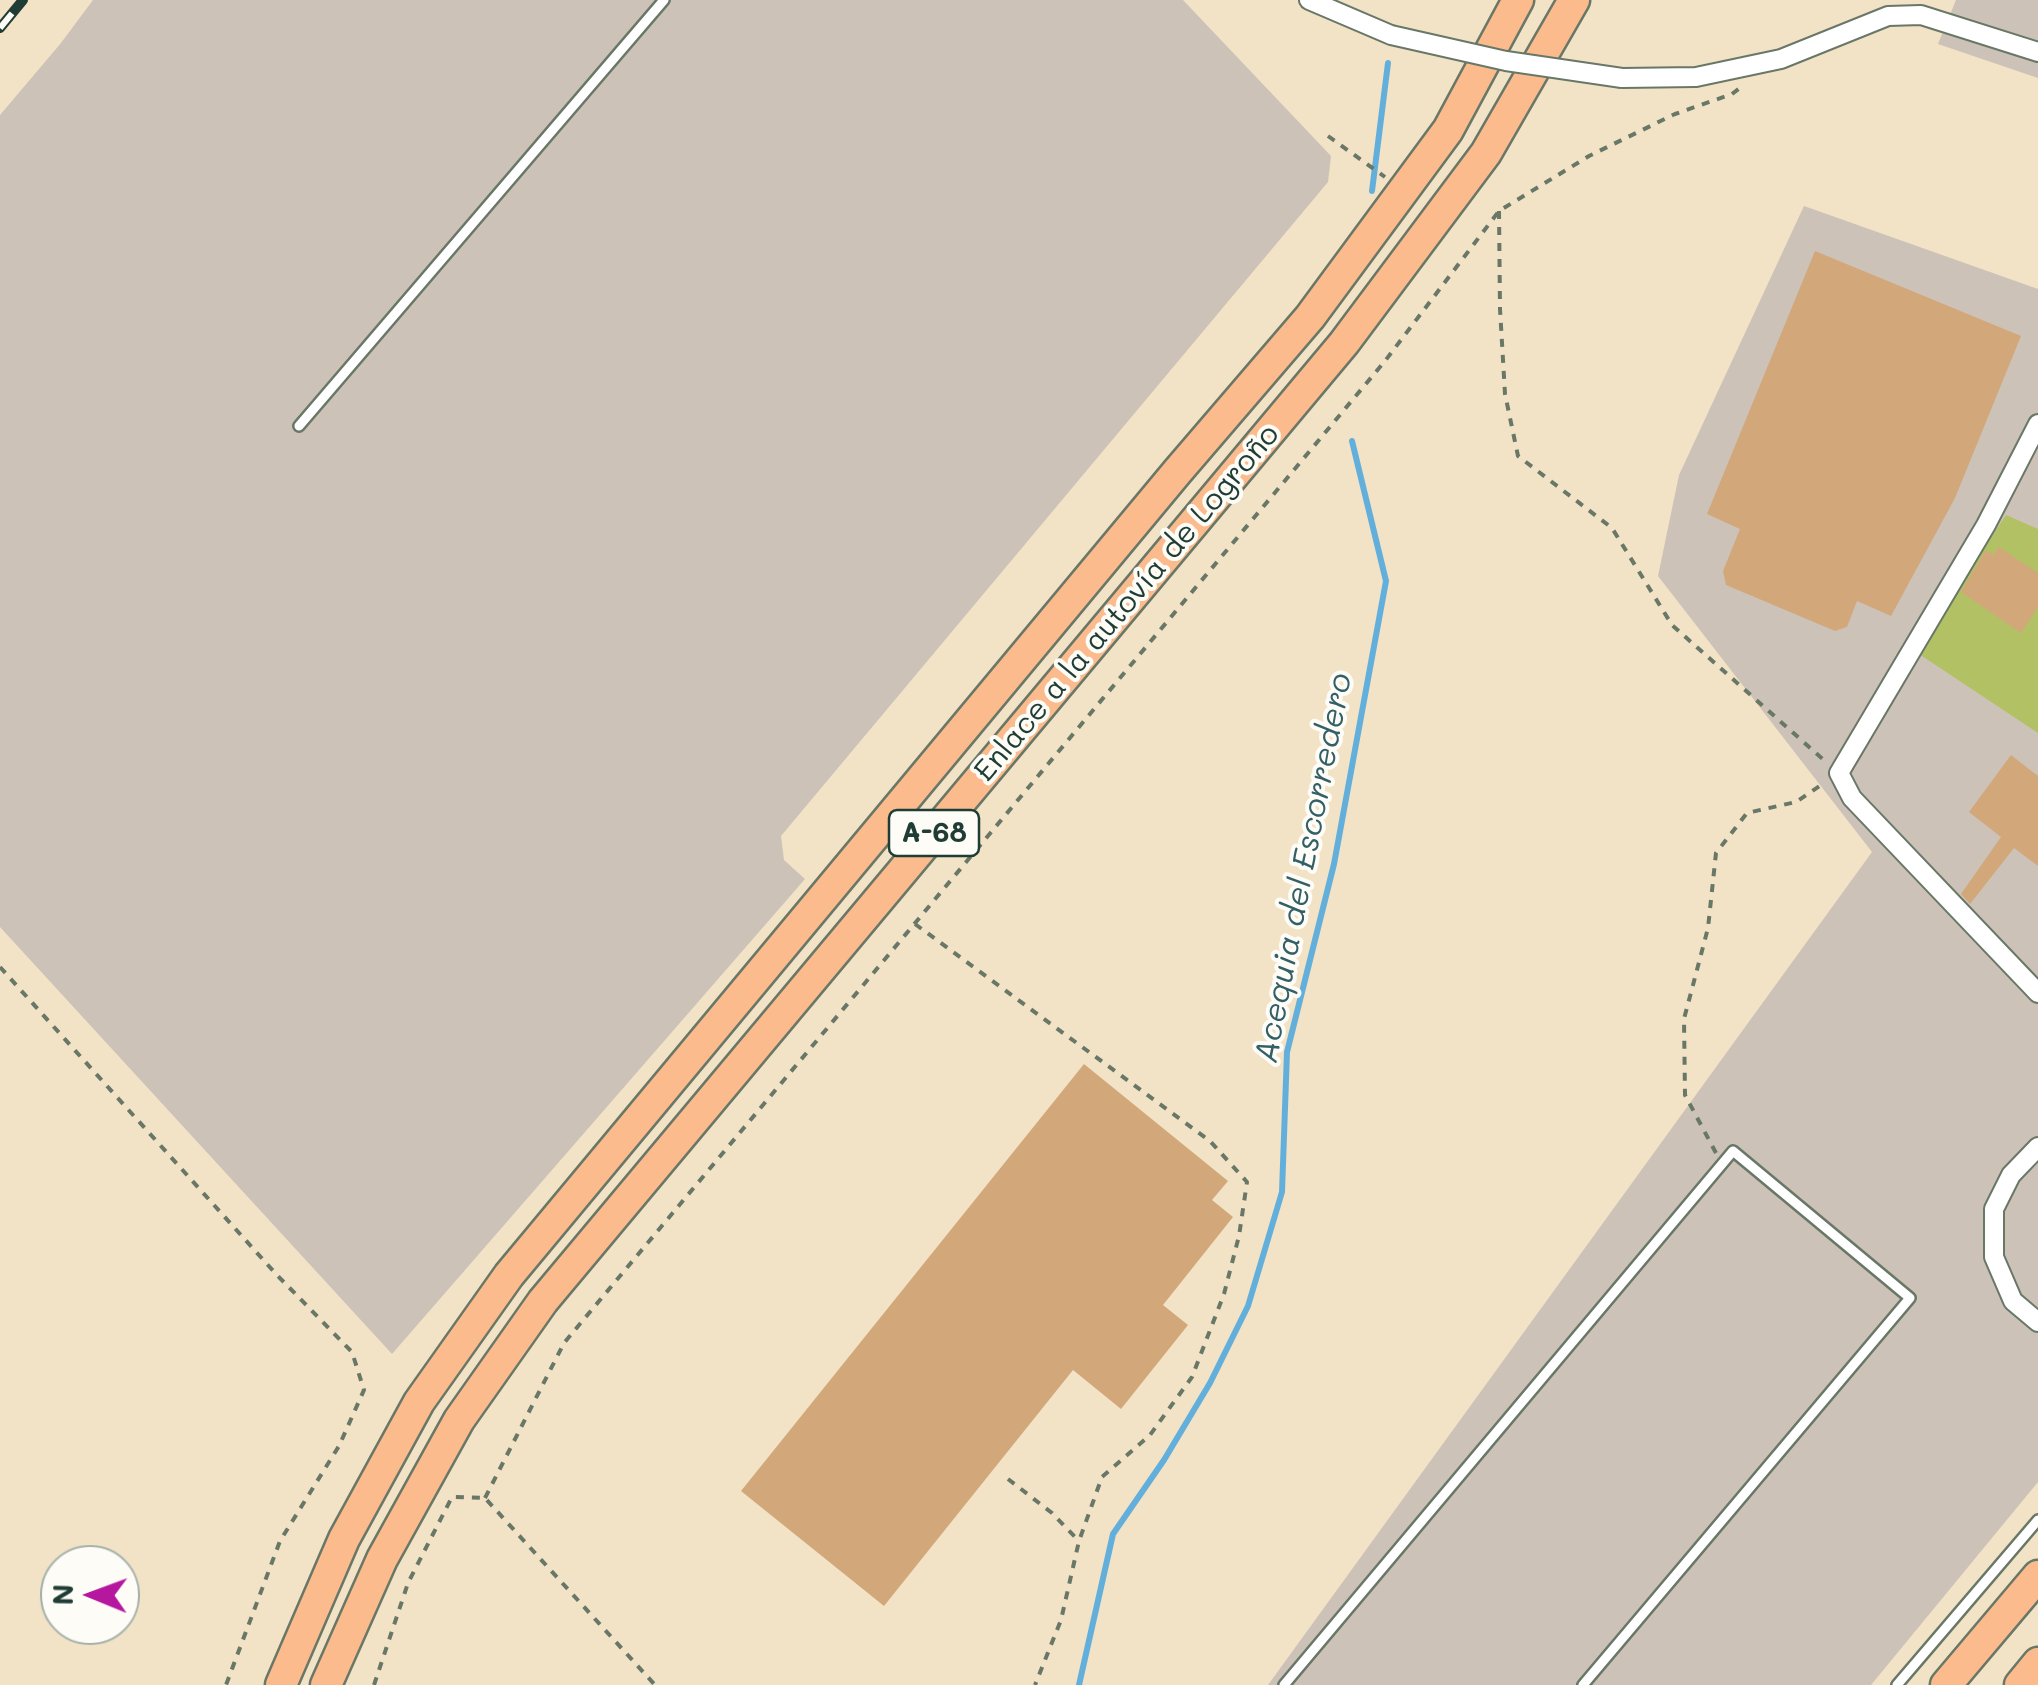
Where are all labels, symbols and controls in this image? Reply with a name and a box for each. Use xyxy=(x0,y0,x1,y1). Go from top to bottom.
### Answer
street label: Enlace a la autovía de Logroño xyxy=(967,417,1287,789)
water label: Acequia del Escorredero xyxy=(1247,670,1361,1066)
road number: A-68 xyxy=(889,810,979,856)
north arrow xyxy=(40,1545,140,1645)
text: N xyxy=(44,1584,80,1605)

